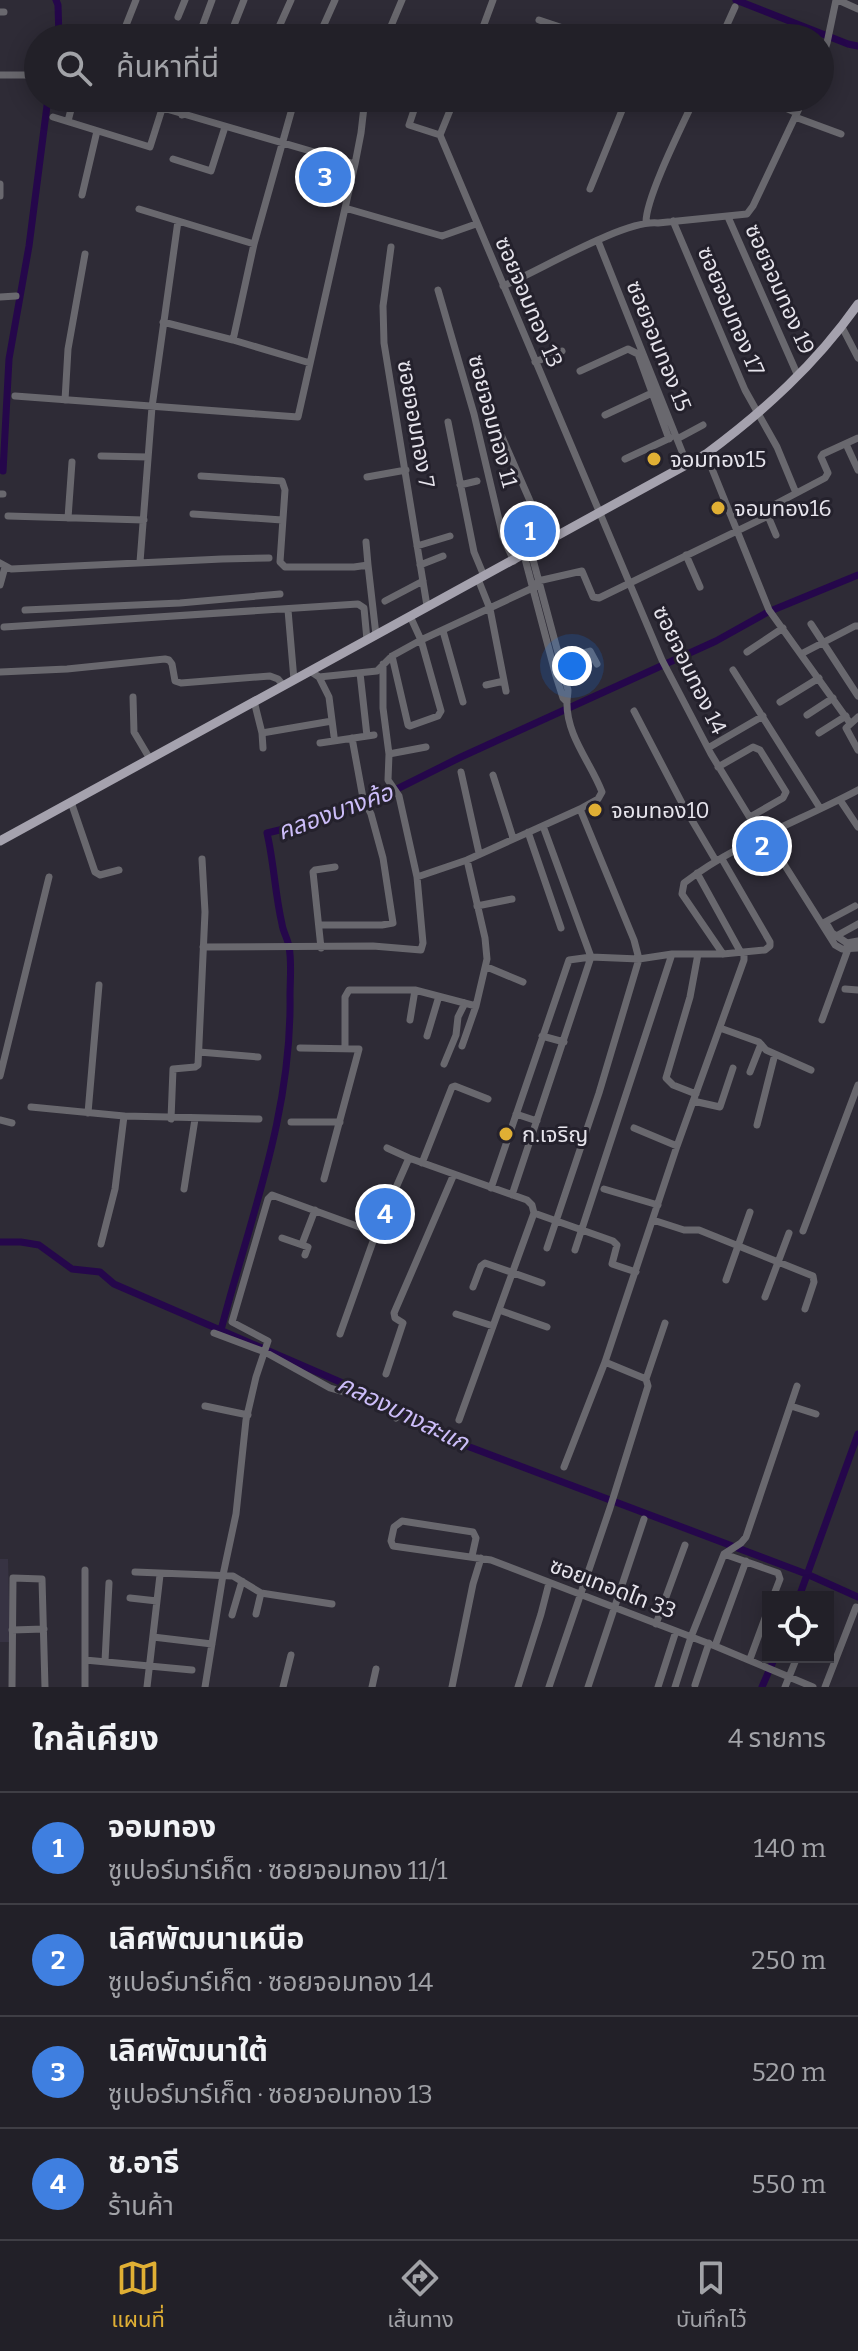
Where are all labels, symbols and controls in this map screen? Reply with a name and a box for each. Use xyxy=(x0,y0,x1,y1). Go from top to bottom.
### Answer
search box xyxy=(24,24,834,112)
icon: search xyxy=(52,46,96,90)
text: ค้นหาที่นี่ xyxy=(116,49,219,85)
pin: 3 xyxy=(299,147,351,207)
street label: ซอยจอมทอง 19 xyxy=(739,220,821,358)
street label: ซอยจอมทอง 13 xyxy=(489,233,569,371)
street label: ซอยจอมทอง 17 xyxy=(692,242,770,380)
street label: ซอยจอมทอง 15 xyxy=(621,277,697,415)
street label: ซอยจอมทอง 11 xyxy=(462,352,524,490)
street label: ซอยจอมทอง 7 xyxy=(391,358,441,490)
place label: จอมทอง15 xyxy=(670,446,766,473)
marker: จอมทอง15 xyxy=(645,450,663,468)
place label: จอมทอง16 xyxy=(734,495,832,522)
marker: จอมทอง16 xyxy=(709,499,727,517)
pin: 1 xyxy=(504,501,556,561)
street label: ซอยจอมทอง 14 xyxy=(647,601,733,739)
your location xyxy=(552,646,592,686)
water label: คลองบางค้อ xyxy=(273,778,398,846)
place label: จอมทอง10 xyxy=(611,797,710,824)
marker: จอมทอง10 xyxy=(586,801,604,819)
pin: 2 xyxy=(736,816,788,876)
place label: ก.เจริญ xyxy=(522,1121,588,1148)
marker: ก.เจริญ xyxy=(497,1125,515,1143)
pin: 4 xyxy=(359,1184,411,1244)
water label: คลองบางสะแก xyxy=(333,1369,474,1457)
street label: ซอยเทอดไท 33 xyxy=(546,1552,680,1624)
map controls xyxy=(762,1591,834,1663)
button: locate xyxy=(762,1591,834,1663)
text: ใกล้เคียง xyxy=(32,1718,159,1759)
text: 4 รายการ xyxy=(728,1723,826,1754)
text: จอมทอง xyxy=(108,1809,216,1845)
text: 1 xyxy=(52,1833,64,1864)
text: 140 m xyxy=(754,1833,826,1864)
text: ซูเปอร์มาร์เก็ต · ซอยจอมทอง 11/1 xyxy=(108,1855,448,1886)
text: เลิศพัฒนาเหนือ xyxy=(108,1921,304,1957)
text: 2 xyxy=(51,1945,65,1976)
text: 250 m xyxy=(751,1945,826,1976)
text: ซูเปอร์มาร์เก็ต · ซอยจอมทอง 14 xyxy=(108,1967,433,1998)
text: เลิศพัฒนาใต้ xyxy=(108,2033,268,2069)
text: 3 xyxy=(51,2057,65,2088)
text: 520 m xyxy=(752,2057,826,2088)
text: ซูเปอร์มาร์เก็ต · ซอยจอมทอง 13 xyxy=(108,2079,433,2110)
text: ช.อารี xyxy=(108,2145,179,2181)
text: 4 xyxy=(50,2169,66,2200)
text: 550 m xyxy=(752,2169,826,2200)
text: ร้านค้า xyxy=(108,2191,174,2222)
tab: แผนที่ xyxy=(111,2256,165,2337)
tab: เส้นทาง xyxy=(387,2256,454,2337)
tab: บันทึกไว้ xyxy=(676,2256,747,2337)

